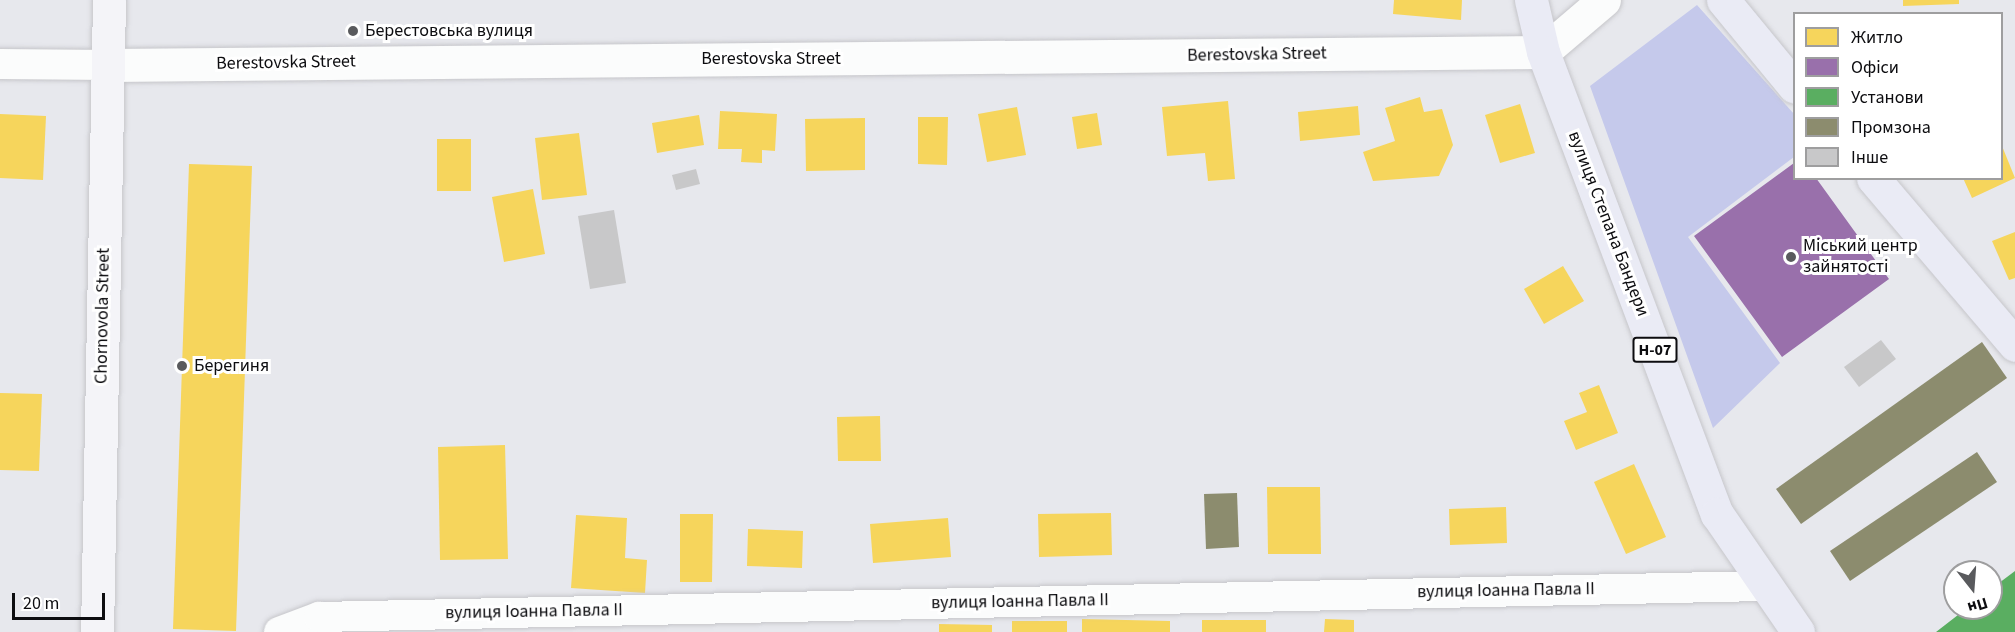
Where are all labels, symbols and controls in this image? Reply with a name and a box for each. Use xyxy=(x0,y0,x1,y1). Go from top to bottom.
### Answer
legend xyxy=(1793,12,2003,180)
place label: Берестовська вулиця xyxy=(365,20,533,42)
marker: Берестовська вулиця xyxy=(346,24,360,38)
text: Житло xyxy=(1851,25,1903,50)
street label: Berestovska Street xyxy=(1187,43,1327,67)
street label: Berestovska Street xyxy=(701,48,841,70)
street label: Berestovska Street xyxy=(216,51,356,75)
text: Офіси xyxy=(1851,55,1899,80)
text: Установи xyxy=(1851,85,1924,110)
text: Промзона xyxy=(1851,115,1931,140)
street label: вулиця Степана Бандери xyxy=(1563,128,1653,320)
text: Інше xyxy=(1851,145,1888,170)
place label: Міський центр зайнятості xyxy=(1803,236,1918,278)
street label: Chornovola Street xyxy=(91,248,115,384)
marker: Міський центр зайнятості xyxy=(1784,250,1798,264)
road number: Н-07 xyxy=(1632,337,1678,363)
place label: Берегиня xyxy=(194,355,269,377)
marker: Берегиня xyxy=(175,359,189,373)
north arrow xyxy=(1943,560,2003,620)
street label: вулиця Іоанна Павла II xyxy=(1417,579,1595,603)
scale bar xyxy=(15,581,108,619)
street label: вулиця Іоанна Павла II xyxy=(931,590,1109,614)
text: 20 m xyxy=(23,591,59,616)
text: Пн xyxy=(1965,592,1990,619)
street label: вулиця Іоанна Павла II xyxy=(445,600,623,624)

